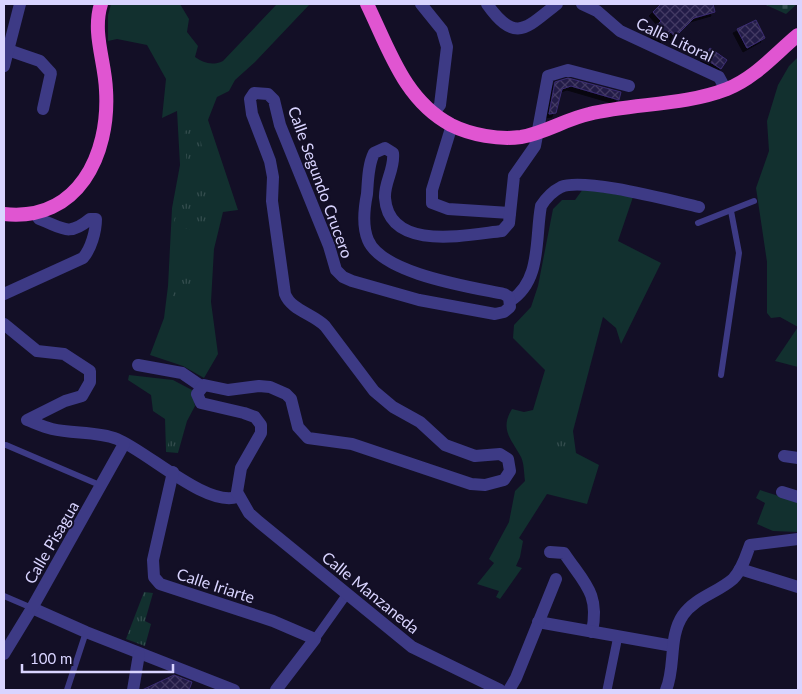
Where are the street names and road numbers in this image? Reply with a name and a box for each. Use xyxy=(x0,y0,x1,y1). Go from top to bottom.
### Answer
street label: Calle Litoral xyxy=(633,13,717,65)
street label: Calle Segundo Crucero xyxy=(285,104,357,260)
street label: Calle Pisagua xyxy=(20,497,82,587)
street label: Calle Manzaneda xyxy=(319,547,423,637)
street label: Calle Iriarte xyxy=(175,563,257,607)

